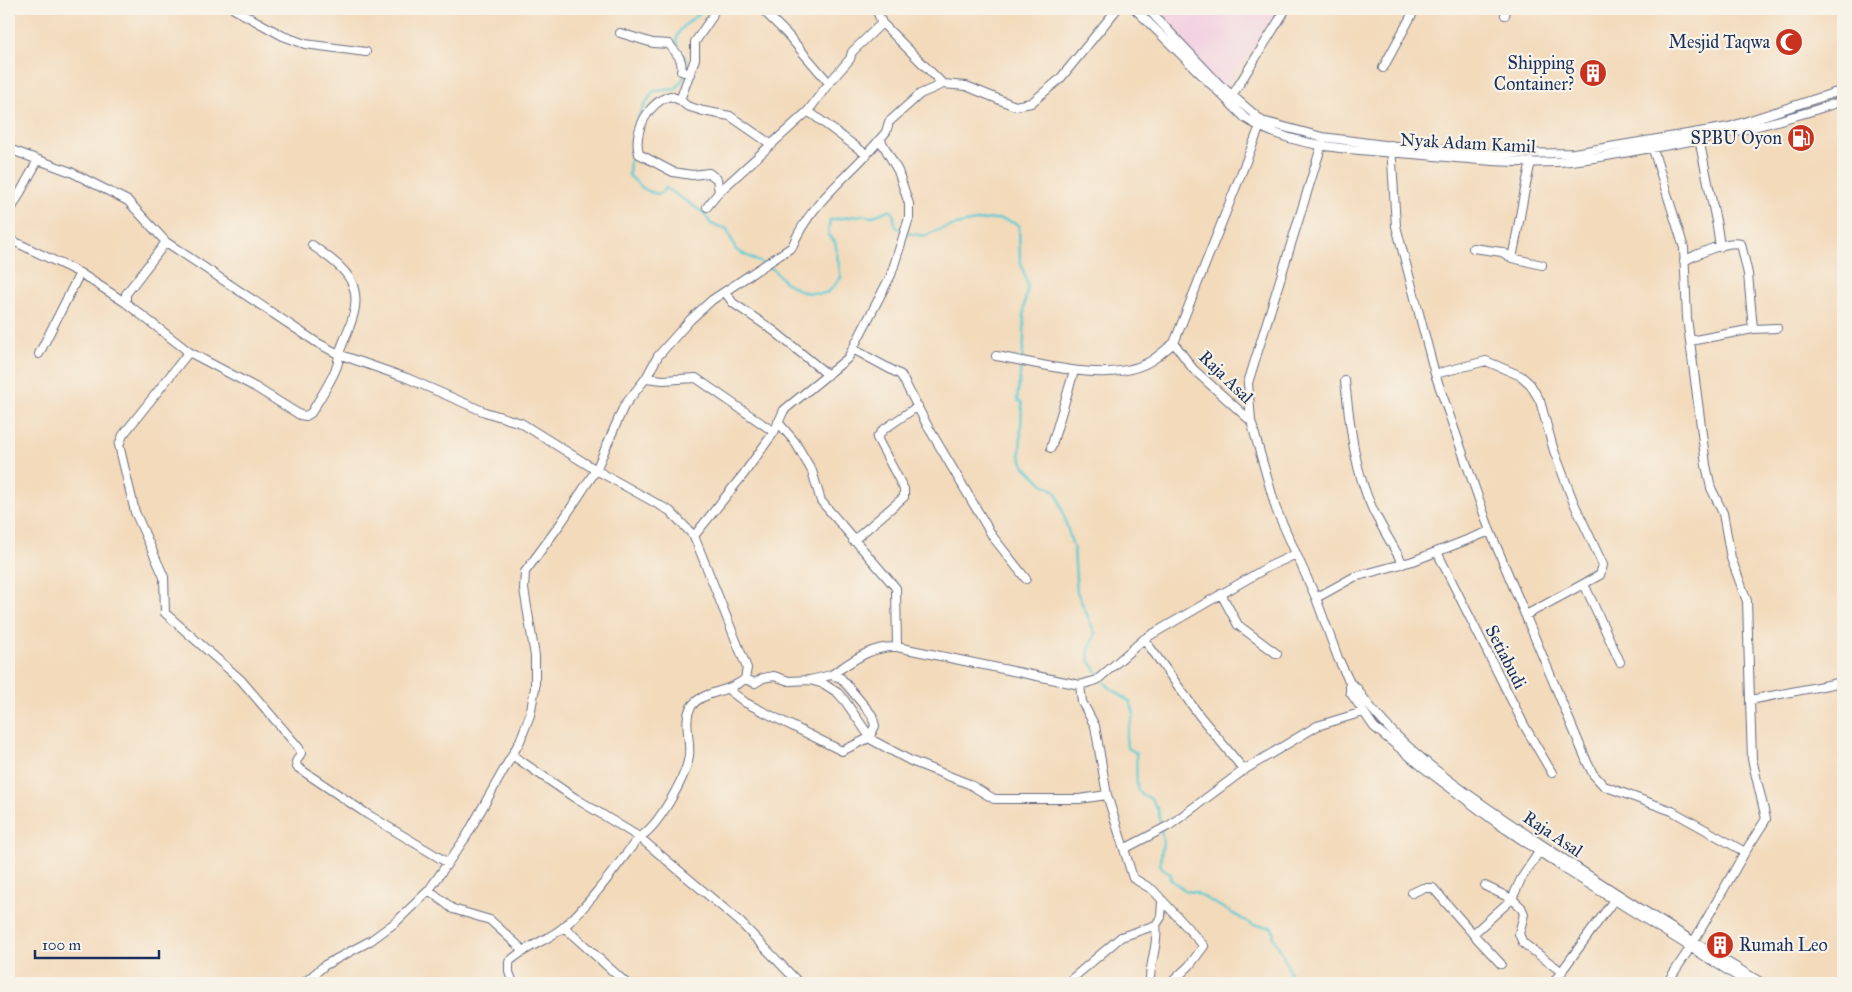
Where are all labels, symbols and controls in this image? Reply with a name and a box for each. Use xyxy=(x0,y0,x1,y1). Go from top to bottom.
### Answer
mosque icon: Mesjid Taqwa xyxy=(1774,27,1804,57)
place label: Mesjid Taqwa xyxy=(1669,31,1770,54)
place label: Shipping Container? xyxy=(1494,52,1575,95)
building icon: Shipping Container? xyxy=(1578,58,1608,88)
fuel station icon: SPBU Oyon xyxy=(1786,123,1816,153)
place label: SPBU Oyon xyxy=(1691,127,1782,149)
street label: Nyak Adam Kamil xyxy=(1399,128,1537,158)
street label: Raja Asal xyxy=(1194,346,1258,408)
street label: Setiabudi xyxy=(1481,621,1531,693)
street label: Raja Asal xyxy=(1519,806,1587,862)
scale bar xyxy=(35,927,159,959)
building icon: Rumah Leo xyxy=(1705,930,1735,960)
place label: Rumah Leo xyxy=(1739,934,1828,956)
text: 100 m xyxy=(42,936,82,954)

